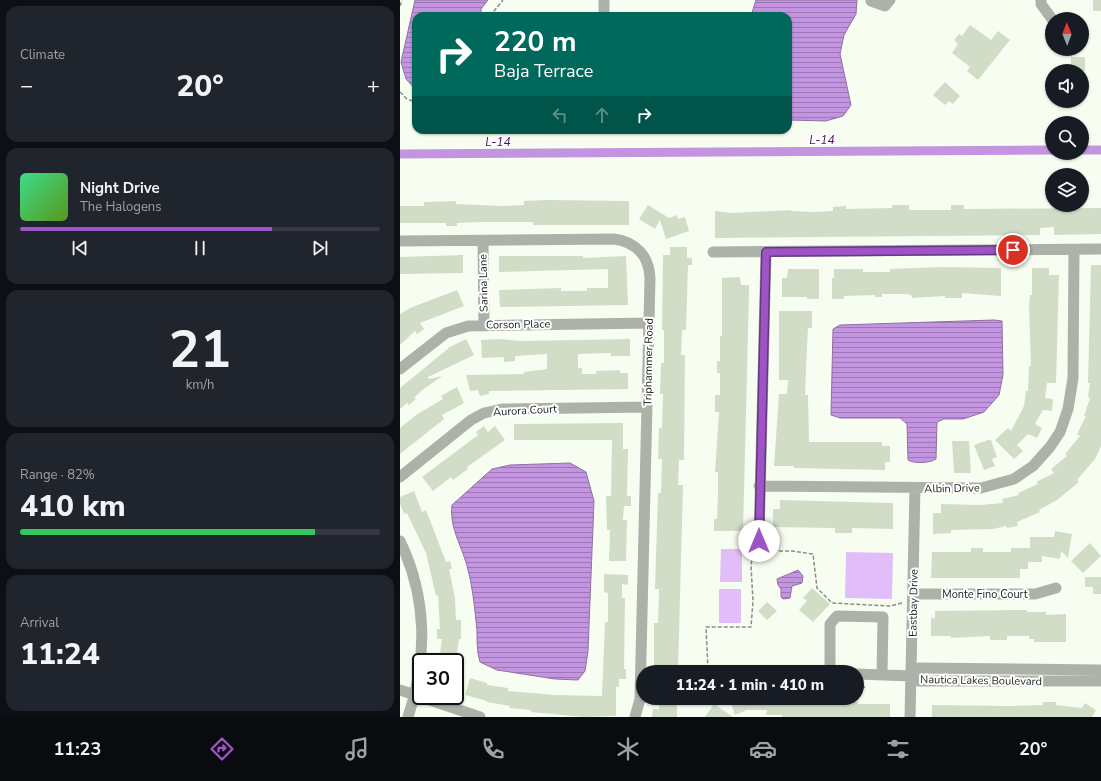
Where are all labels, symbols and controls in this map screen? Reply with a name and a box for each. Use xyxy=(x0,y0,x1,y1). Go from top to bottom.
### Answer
north arrow xyxy=(1045,12,1089,56)
map controls xyxy=(1045,12,1089,212)
text: 220 m xyxy=(494,23,577,61)
icon: right xyxy=(428,28,480,80)
text: Climate xyxy=(20,46,65,64)
text: Baja Terrace xyxy=(494,59,593,83)
button: sound xyxy=(1045,64,1089,108)
text: 20° xyxy=(176,66,224,107)
text: − xyxy=(20,71,33,101)
text: + xyxy=(367,71,380,101)
icon: left xyxy=(549,104,571,126)
icon: ahead xyxy=(591,104,613,126)
icon: right xyxy=(633,104,655,126)
button: search xyxy=(1045,116,1089,160)
water label: L-14 xyxy=(809,132,835,148)
water label: L-14 xyxy=(485,134,511,150)
button: layers xyxy=(1045,168,1089,212)
text: Night Drive xyxy=(80,178,160,198)
text: The Halogens xyxy=(80,198,161,216)
pin xyxy=(996,233,1030,267)
icon: previous xyxy=(69,237,91,259)
icon: pause xyxy=(189,237,211,259)
icon: next xyxy=(309,237,331,259)
icon: arrive xyxy=(1002,239,1024,261)
street label: Sarina Lane xyxy=(475,254,492,312)
text: 21 xyxy=(169,314,231,385)
street label: Corson Place xyxy=(486,316,550,333)
street label: Triphammer Road xyxy=(640,318,657,406)
text: km/h xyxy=(186,376,214,394)
street label: Aurora Court xyxy=(493,401,558,420)
text: Range · 82% xyxy=(20,466,95,484)
street label: Albin Drive xyxy=(924,481,980,496)
text: 410 km xyxy=(20,486,126,527)
position arrow xyxy=(738,520,780,562)
street label: Eastbay Drive xyxy=(905,569,922,637)
street label: Monte Fino Court xyxy=(942,587,1028,602)
text: Arrival xyxy=(20,614,59,632)
text: 11:24 xyxy=(20,634,100,675)
speed limit sign: 30 xyxy=(412,653,464,705)
street label: Nautica Lakes Boulevard xyxy=(920,672,1042,689)
text: 11:24 · 1 min · 410 m xyxy=(676,675,824,695)
icon: directions xyxy=(208,735,236,763)
icon: music xyxy=(343,735,371,763)
icon: phone xyxy=(479,735,507,763)
icon: climate xyxy=(614,735,642,763)
icon: car xyxy=(749,735,777,763)
icon: filters xyxy=(884,735,912,763)
text: 11:23 xyxy=(54,737,101,761)
text: 20° xyxy=(1019,737,1047,761)

